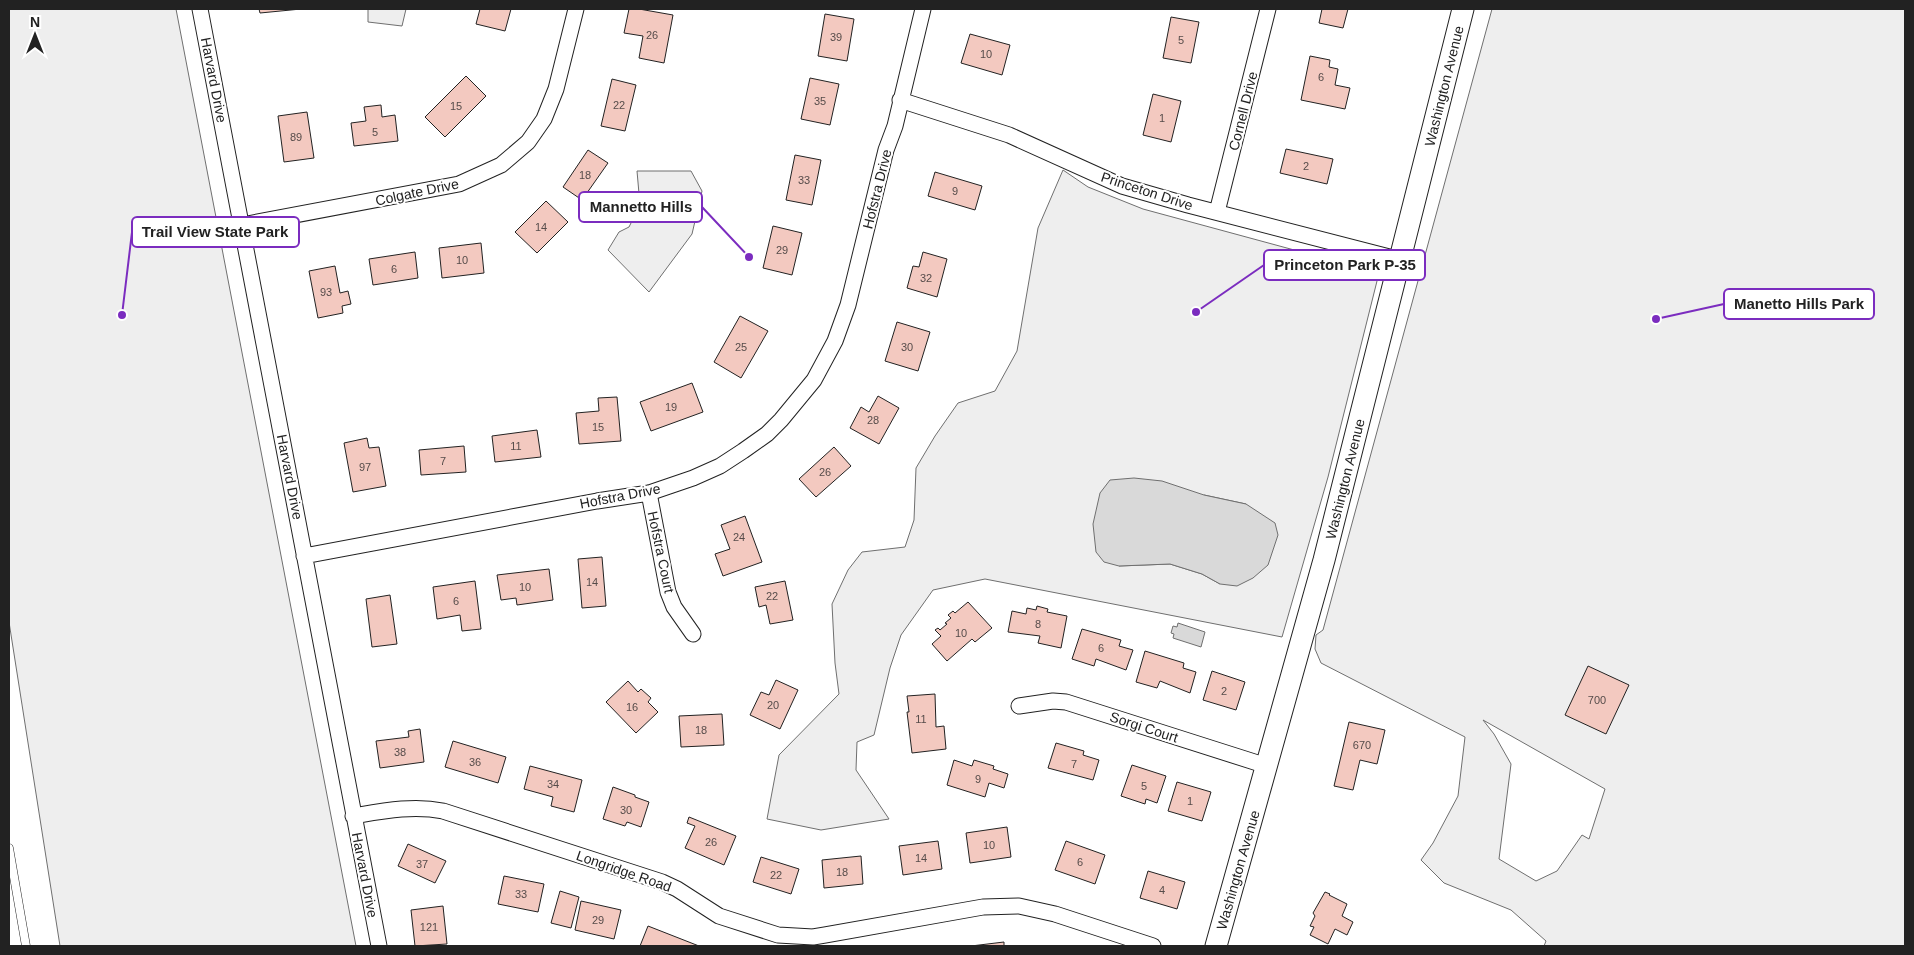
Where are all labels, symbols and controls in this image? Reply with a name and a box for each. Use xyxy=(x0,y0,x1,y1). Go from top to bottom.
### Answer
north arrow xyxy=(10,10,60,60)
text: N xyxy=(30,14,40,30)
street label: Washington Avenue xyxy=(1421,24,1467,148)
house number: 26 xyxy=(646,29,658,41)
house number: 39 xyxy=(830,31,842,43)
house number: 5 xyxy=(1178,34,1184,46)
street label: Harvard Drive xyxy=(198,36,230,124)
house number: 10 xyxy=(980,48,992,60)
street label: Cornell Drive xyxy=(1225,70,1261,152)
house number: 6 xyxy=(1318,71,1324,83)
house number: 35 xyxy=(814,95,826,107)
house number: 22 xyxy=(613,99,625,111)
house number: 15 xyxy=(450,100,462,112)
house number: 1 xyxy=(1159,112,1165,124)
house number: 5 xyxy=(372,126,378,138)
house number: 89 xyxy=(290,131,302,143)
street label: Hofstra Drive xyxy=(859,147,895,231)
house number: 2 xyxy=(1303,160,1309,172)
house number: 18 xyxy=(579,169,591,181)
street label: Princeton Drive xyxy=(1099,169,1195,213)
house number: 33 xyxy=(798,174,810,186)
street label: Colgate Drive xyxy=(374,175,460,209)
house number: 9 xyxy=(952,185,958,197)
callout: Mannetto Hills xyxy=(579,192,702,222)
text: Mannetto Hills xyxy=(590,198,692,215)
callout: Trail View State Park xyxy=(132,217,299,247)
house number: 14 xyxy=(535,221,547,233)
text: Trail View State Park xyxy=(142,223,289,240)
house number: 29 xyxy=(776,244,788,256)
callout: Princeton Park P-35 xyxy=(1264,250,1425,280)
house number: 10 xyxy=(456,254,468,266)
text: Princeton Park P-35 xyxy=(1274,256,1416,273)
house number: 6 xyxy=(391,263,397,275)
house number: 32 xyxy=(920,272,932,284)
house number: 93 xyxy=(320,286,332,298)
callout: Manetto Hills Park xyxy=(1724,289,1874,319)
text: Manetto Hills Park xyxy=(1734,295,1865,312)
house number: 25 xyxy=(735,341,747,353)
house number: 30 xyxy=(901,341,913,353)
house number: 19 xyxy=(665,401,677,413)
house number: 28 xyxy=(867,414,879,426)
street label: Washington Avenue xyxy=(1322,417,1368,541)
house number: 15 xyxy=(592,421,604,433)
street label: Harvard Drive xyxy=(274,433,306,521)
house number: 11 xyxy=(510,440,522,452)
house number: 7 xyxy=(440,455,446,467)
house number: 97 xyxy=(359,461,371,473)
house number: 26 xyxy=(819,466,831,478)
street label: Hofstra Drive xyxy=(578,480,662,512)
street label: Hofstra Court xyxy=(645,510,678,594)
house number: 24 xyxy=(733,531,745,543)
house number: 14 xyxy=(586,576,598,588)
house number: 10 xyxy=(519,581,531,593)
house number: 22 xyxy=(766,590,778,602)
house number: 6 xyxy=(453,595,459,607)
house number: 8 xyxy=(1035,618,1041,630)
house number: 10 xyxy=(955,627,967,639)
house number: 6 xyxy=(1098,642,1104,654)
house number: 2 xyxy=(1221,685,1227,697)
house number: 700 xyxy=(1588,694,1606,706)
house number: 20 xyxy=(767,699,779,711)
house number: 16 xyxy=(626,701,638,713)
street label: Sorgi Court xyxy=(1108,708,1180,746)
house number: 11 xyxy=(915,713,927,725)
house number: 18 xyxy=(695,724,707,736)
house number: 670 xyxy=(1353,739,1371,751)
house number: 38 xyxy=(394,746,406,758)
house number: 36 xyxy=(469,756,481,768)
house number: 7 xyxy=(1071,758,1077,770)
house number: 9 xyxy=(975,773,981,785)
house number: 34 xyxy=(547,778,559,790)
house number: 5 xyxy=(1141,780,1147,792)
house number: 1 xyxy=(1187,795,1193,807)
house number: 30 xyxy=(620,804,632,816)
street label: Washington Avenue xyxy=(1213,808,1263,932)
street label: Harvard Drive xyxy=(349,831,381,919)
house number: 26 xyxy=(705,836,717,848)
house number: 10 xyxy=(983,839,995,851)
street label: Longridge Road xyxy=(574,847,674,895)
house number: 14 xyxy=(915,852,927,864)
house number: 6 xyxy=(1077,856,1083,868)
house number: 37 xyxy=(416,858,428,870)
house number: 18 xyxy=(836,866,848,878)
house number: 22 xyxy=(770,869,782,881)
house number: 4 xyxy=(1159,884,1165,896)
house number: 33 xyxy=(515,888,527,900)
house number: 29 xyxy=(592,914,604,926)
house number: 121 xyxy=(420,921,438,933)

